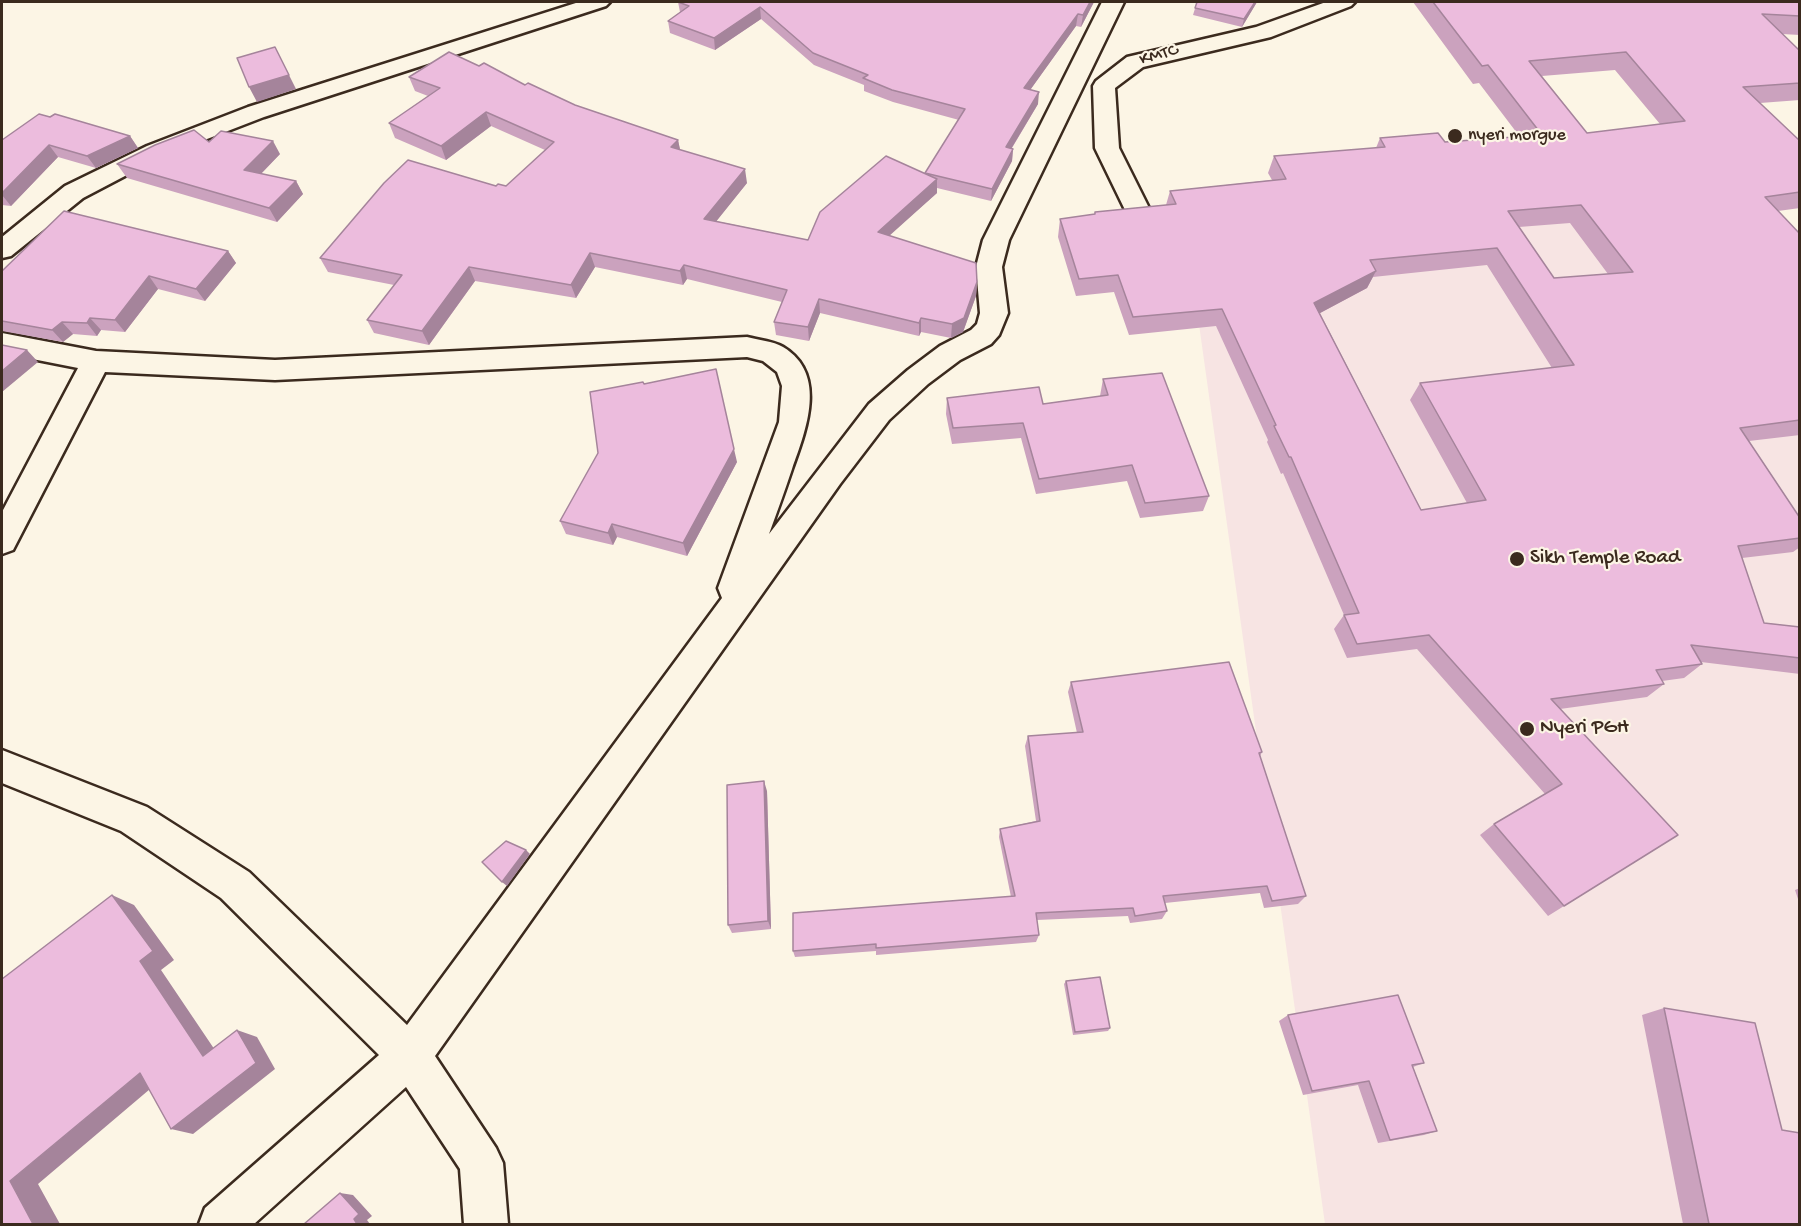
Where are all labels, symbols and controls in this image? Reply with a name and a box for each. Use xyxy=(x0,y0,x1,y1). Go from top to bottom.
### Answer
street label: KMTC xyxy=(1137,40,1181,72)
place label: nyeri morgue xyxy=(1468,125,1566,147)
marker: nyeri morgue xyxy=(1446,127,1464,145)
place label: Sikh Temple Road xyxy=(1530,546,1680,572)
marker: Sikh Temple Road xyxy=(1508,550,1526,568)
place label: Nyeri PGH xyxy=(1540,716,1629,742)
marker: Nyeri PGH xyxy=(1518,720,1536,738)

